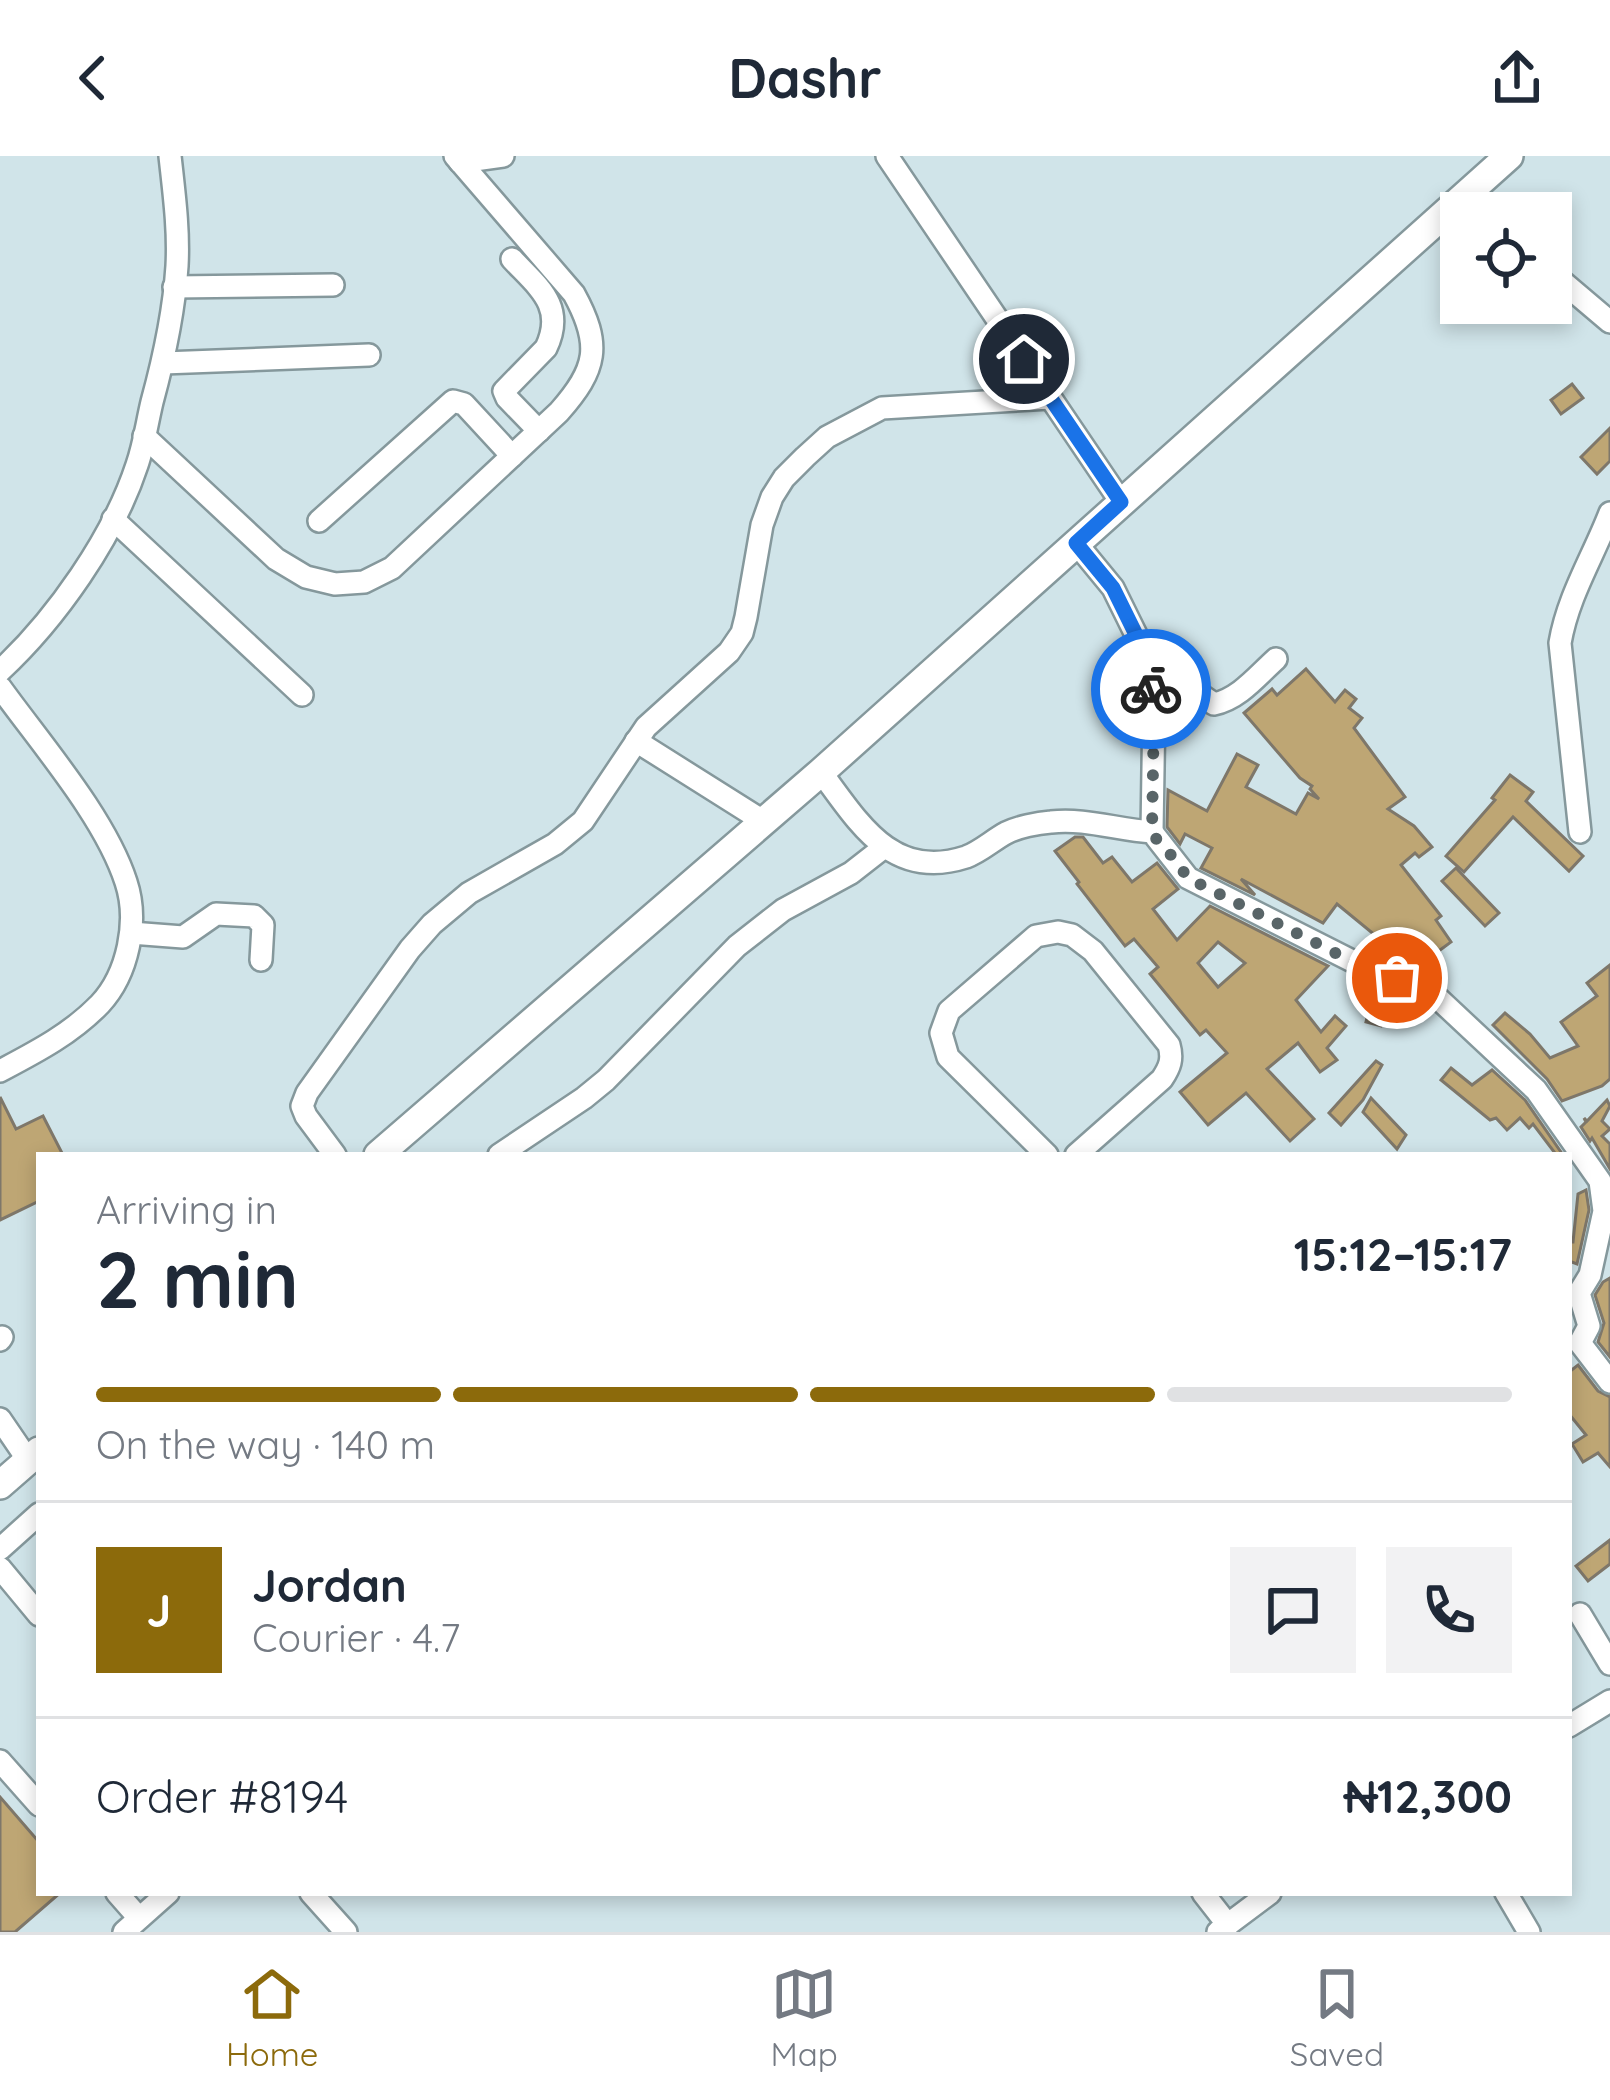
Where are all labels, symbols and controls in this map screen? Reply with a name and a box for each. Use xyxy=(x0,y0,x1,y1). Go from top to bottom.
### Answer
text: Dashr xyxy=(728,44,882,112)
icon: back xyxy=(60,45,126,111)
icon: share xyxy=(1484,45,1550,111)
map controls xyxy=(1440,192,1572,324)
button: locate xyxy=(1440,192,1572,324)
pin xyxy=(973,308,1075,410)
icon: home xyxy=(991,326,1057,392)
courier xyxy=(1091,629,1211,749)
icon: bike xyxy=(1118,656,1184,722)
pin xyxy=(1346,927,1448,1029)
icon: bag xyxy=(1364,945,1430,1011)
text: Arriving in xyxy=(96,1185,277,1234)
text: 15:12–15:17 xyxy=(1294,1226,1512,1282)
text: 2 min xyxy=(96,1230,299,1328)
text: On the way · 140 m xyxy=(96,1420,435,1469)
button: chat xyxy=(1230,1547,1356,1673)
button: phone xyxy=(1386,1547,1512,1673)
text: Jordan xyxy=(252,1557,407,1613)
text: J xyxy=(147,1582,171,1638)
text: Courier · 4.7 xyxy=(252,1613,460,1662)
text: Order #8194 xyxy=(96,1768,348,1824)
text: ₦12,300 xyxy=(1344,1768,1512,1824)
tab: Home xyxy=(226,1961,318,2074)
tab: Map xyxy=(771,1961,838,2074)
tab: Saved xyxy=(1290,1961,1384,2074)

